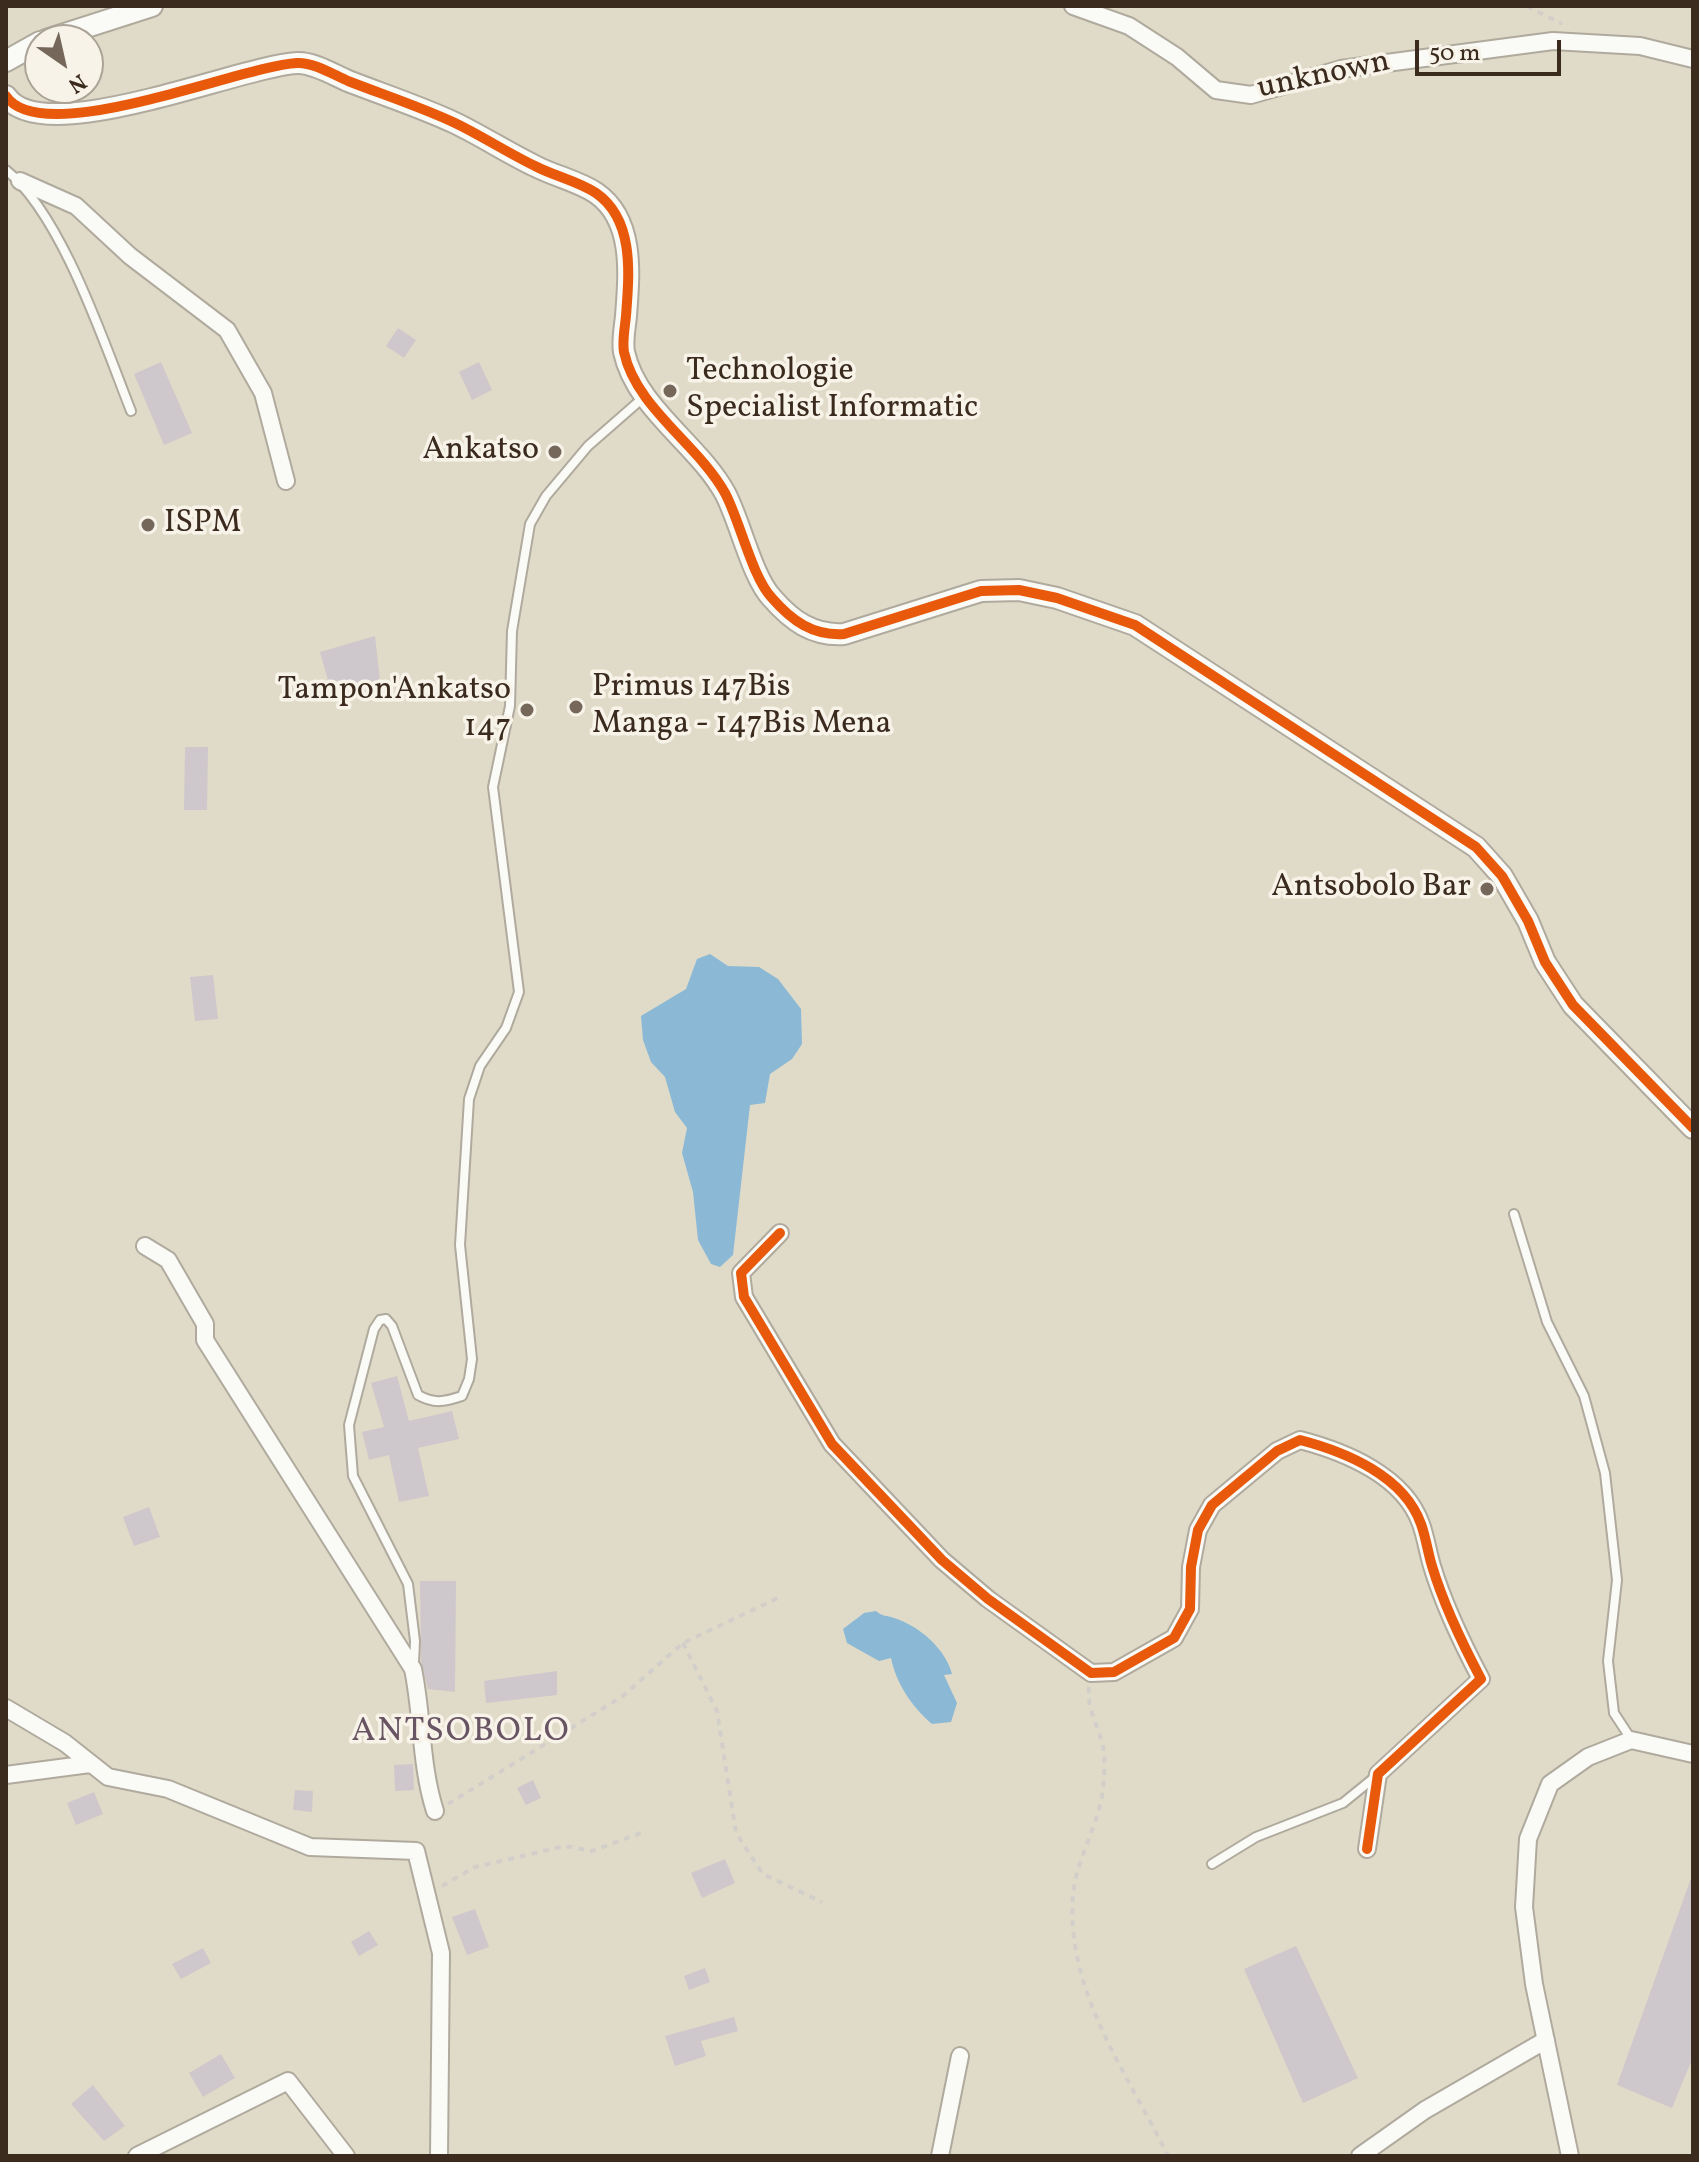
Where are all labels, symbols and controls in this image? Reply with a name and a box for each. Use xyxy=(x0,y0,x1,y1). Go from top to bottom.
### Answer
north arrow xyxy=(24,24,104,104)
scale bar xyxy=(1419,24,1565,74)
text: 50 m xyxy=(1429,37,1481,71)
street label: unknown xyxy=(1254,44,1394,110)
text: N xyxy=(61,65,92,100)
place label: Technologie Specialist Informatic xyxy=(686,354,978,429)
marker: Technologie Specialist Informatic xyxy=(661,382,679,400)
place label: Ankatso xyxy=(423,433,539,471)
marker: Ankatso xyxy=(546,443,564,461)
place label: ISPM xyxy=(164,506,241,544)
marker: ISPM xyxy=(139,516,157,534)
place label: Primus 147Bis Manga - 147Bis Mena xyxy=(592,670,891,745)
place label: Tampon'Ankatso 147 xyxy=(277,673,511,748)
marker: Primus 147Bis Manga - 147Bis Mena xyxy=(567,698,585,716)
marker: Tampon'Ankatso 147 xyxy=(518,701,536,719)
place label: Antsobolo Bar xyxy=(1271,870,1471,908)
marker: Antsobolo Bar xyxy=(1478,880,1496,898)
district label: ANTSOBOLO xyxy=(351,1714,571,1754)

